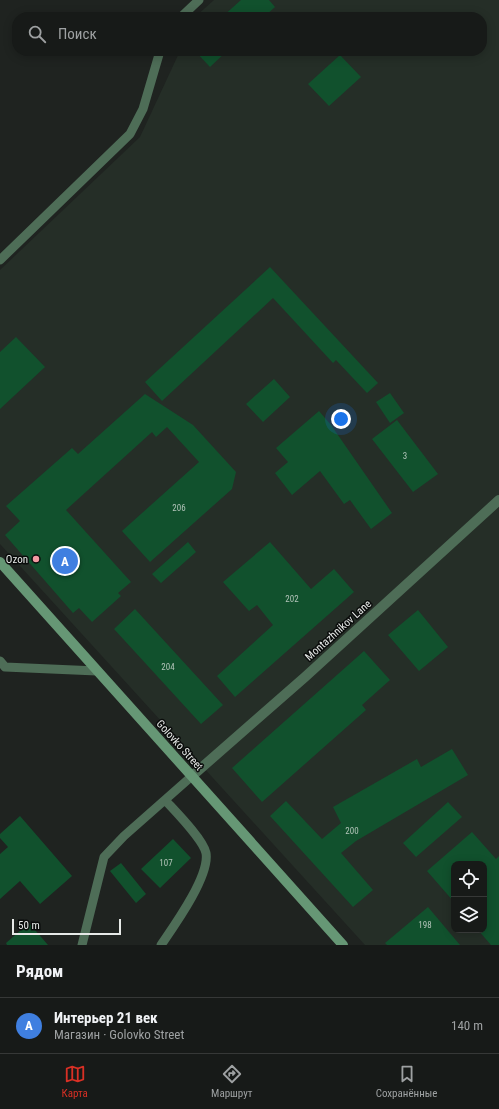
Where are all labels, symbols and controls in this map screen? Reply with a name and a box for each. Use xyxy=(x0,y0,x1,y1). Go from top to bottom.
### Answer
search box xyxy=(12,12,487,56)
icon: search xyxy=(26,23,48,45)
text: Поиск xyxy=(58,25,97,43)
your location xyxy=(331,409,351,429)
house number: 3 xyxy=(403,451,407,461)
house number: 206 xyxy=(172,503,186,513)
pin: A xyxy=(52,546,78,576)
place label: Ozon xyxy=(6,553,28,566)
marker: Ozon xyxy=(31,554,41,564)
house number: 202 xyxy=(285,594,299,604)
street label: Montazhnikov Lane xyxy=(303,597,374,663)
house number: 204 xyxy=(161,662,175,672)
street label: Golovko Street xyxy=(154,717,206,773)
house number: 200 xyxy=(345,826,359,836)
house number: 107 xyxy=(159,858,173,868)
map controls xyxy=(451,861,487,933)
button: locate xyxy=(451,861,487,897)
button: layers xyxy=(451,897,487,933)
scale bar xyxy=(12,917,121,936)
text: 50 m xyxy=(18,919,40,932)
house number: 198 xyxy=(418,920,432,930)
text: Рядом xyxy=(16,961,63,981)
text: Интерьер 21 век xyxy=(54,1009,158,1027)
text: A xyxy=(25,1018,33,1033)
text: 140 m xyxy=(451,1018,483,1033)
text: Магазин · Golovko Street xyxy=(54,1027,184,1042)
tab: Карта xyxy=(62,1063,88,1100)
tab: Маршрут xyxy=(211,1063,252,1100)
tab: Сохранённые xyxy=(376,1063,437,1100)

